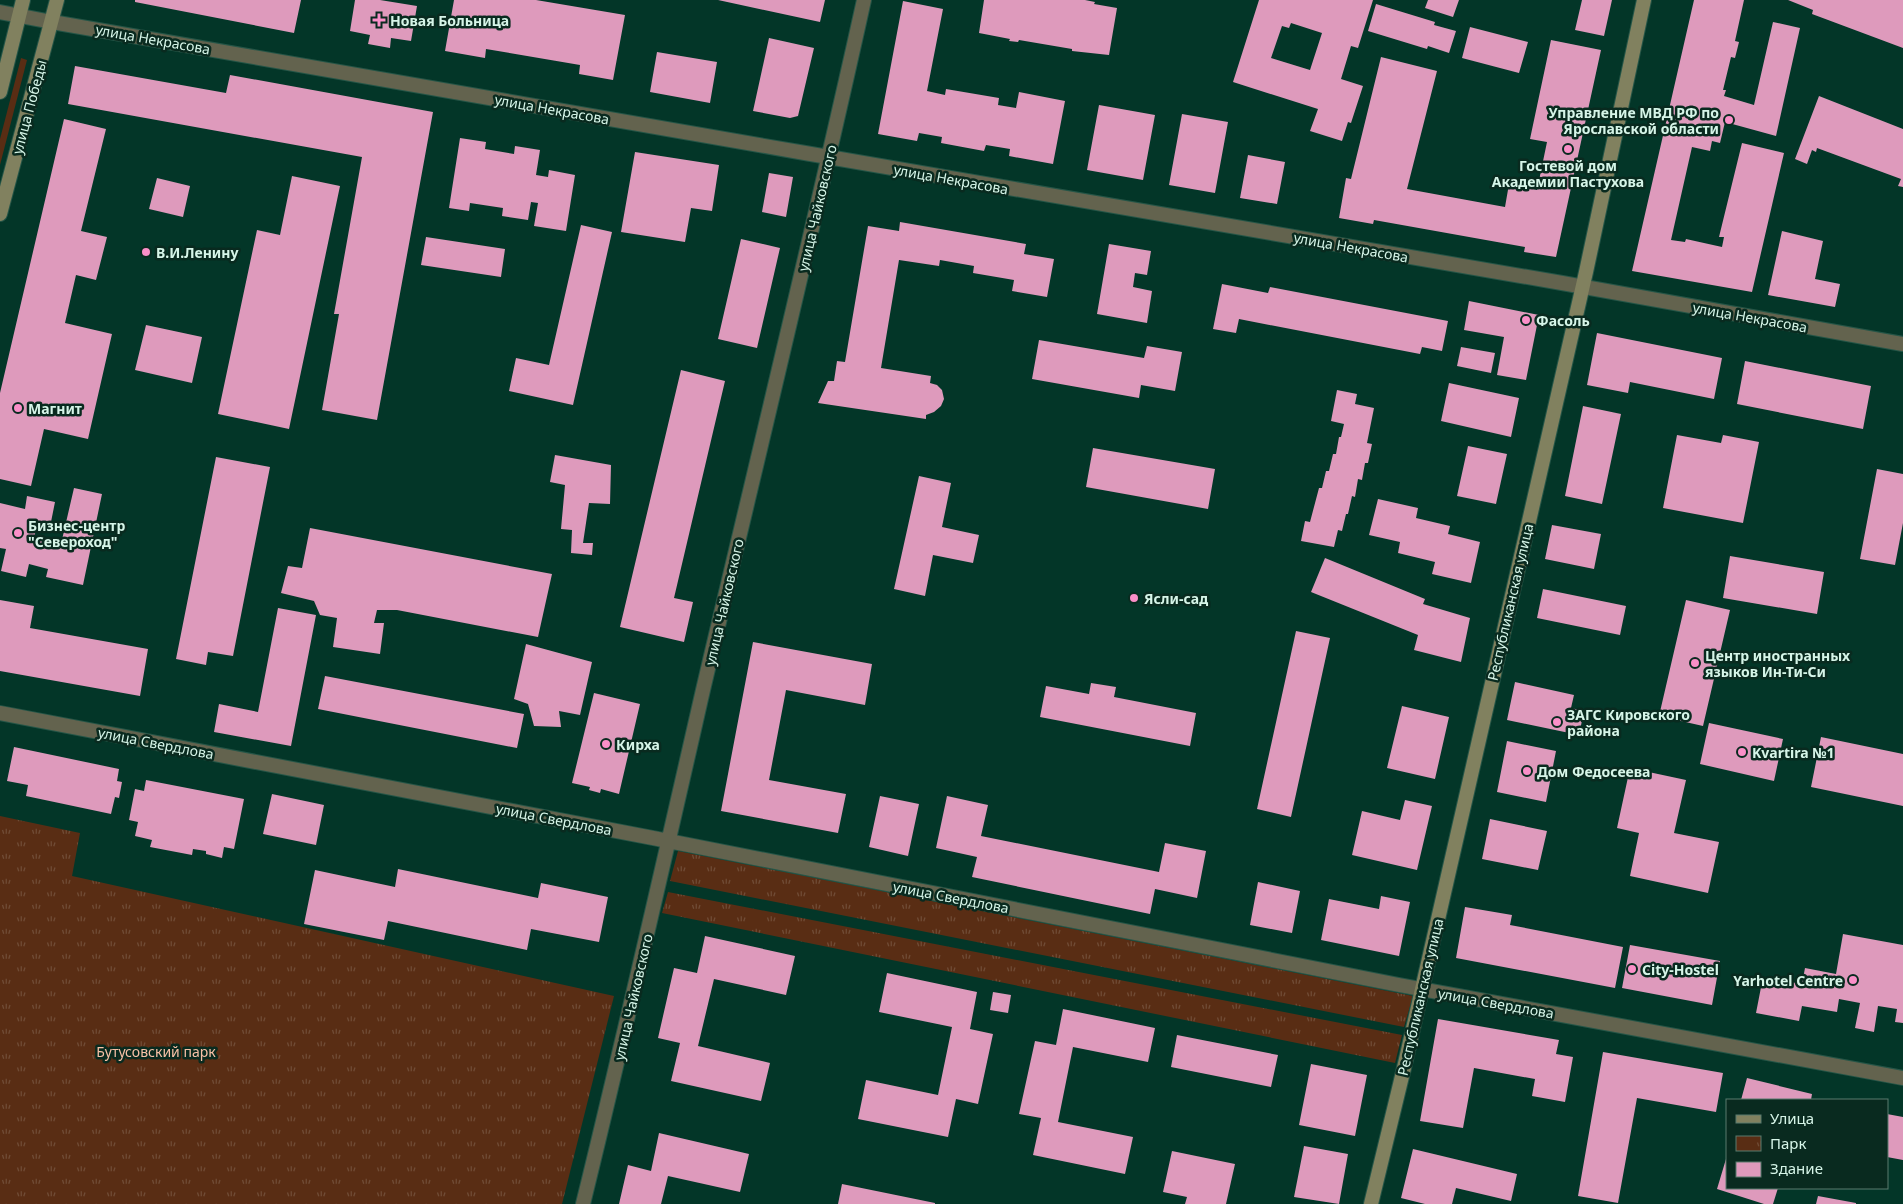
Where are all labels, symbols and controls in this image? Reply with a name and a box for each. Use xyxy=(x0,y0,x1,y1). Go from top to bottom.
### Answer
place label: Новая Больница xyxy=(390,11,509,30)
marker: Новая Больница xyxy=(372,13,386,27)
street label: улица Некрасова xyxy=(94,20,212,58)
street label: улица Победы xyxy=(7,58,51,156)
street label: улица Некрасова xyxy=(493,90,611,128)
place label: Управление МВД РФ по Ярославской области xyxy=(1548,103,1719,138)
marker: Управление МВД РФ по Ярославской области xyxy=(1723,114,1735,126)
street label: улица Чайковского xyxy=(793,143,841,273)
marker: Гостевой дом Академии Пастухова xyxy=(1562,143,1574,155)
place label: Гостевой дом Академии Пастухова xyxy=(1492,156,1644,191)
street label: улица Некрасова xyxy=(892,160,1010,198)
street label: улица Некрасова xyxy=(1292,228,1410,266)
place label: В.И.Ленину xyxy=(156,243,238,262)
marker: В.И.Ленину xyxy=(140,246,152,258)
street label: улица Некрасова xyxy=(1691,298,1809,336)
place label: Фасоль xyxy=(1536,311,1590,330)
marker: Фасоль xyxy=(1520,314,1532,326)
place label: Магнит xyxy=(28,399,82,418)
marker: Магнит xyxy=(12,402,24,414)
place label: Бизнес-центр "Североход" xyxy=(28,516,125,551)
street label: Республиканская улица xyxy=(1483,522,1537,682)
marker: Бизнес-центр "Североход" xyxy=(12,527,24,539)
street label: улица Чайковского xyxy=(700,537,748,667)
place label: Ясли-сад xyxy=(1144,589,1208,608)
marker: Ясли-сад xyxy=(1128,592,1140,604)
place label: Центр иностранных языков Ин-Ти-Си xyxy=(1705,646,1851,681)
marker: Центр иностранных языков Ин-Ти-Си xyxy=(1689,657,1701,669)
place label: ЗАГС Кировского района xyxy=(1567,705,1690,740)
marker: ЗАГС Кировского района xyxy=(1551,716,1563,728)
street label: улица Свердлова xyxy=(97,722,215,764)
place label: Кирха xyxy=(616,735,660,754)
marker: Кирха xyxy=(600,738,612,750)
place label: Kvartira №1 xyxy=(1752,743,1835,762)
marker: Kvartira №1 xyxy=(1736,746,1748,758)
place label: Дом Федосеева xyxy=(1537,762,1650,781)
marker: Дом Федосеева xyxy=(1521,765,1533,777)
street label: улица Свердлова xyxy=(495,798,613,840)
street label: улица Свердлова xyxy=(892,876,1010,918)
street label: Республиканская улица xyxy=(1393,917,1447,1077)
street label: улица Чайковского xyxy=(609,932,657,1062)
place label: City-Hostel xyxy=(1642,960,1719,979)
marker: City-Hostel xyxy=(1626,963,1638,975)
place label: Yarhotel Centre xyxy=(1733,971,1843,990)
marker: Yarhotel Centre xyxy=(1847,974,1859,986)
street label: улица Свердлова xyxy=(1437,983,1555,1023)
park label: Бутусовский парк xyxy=(96,1042,216,1061)
legend xyxy=(1726,1099,1888,1189)
text: Улица xyxy=(1770,1108,1814,1128)
text: Парк xyxy=(1770,1133,1806,1153)
text: Здание xyxy=(1770,1158,1823,1178)

